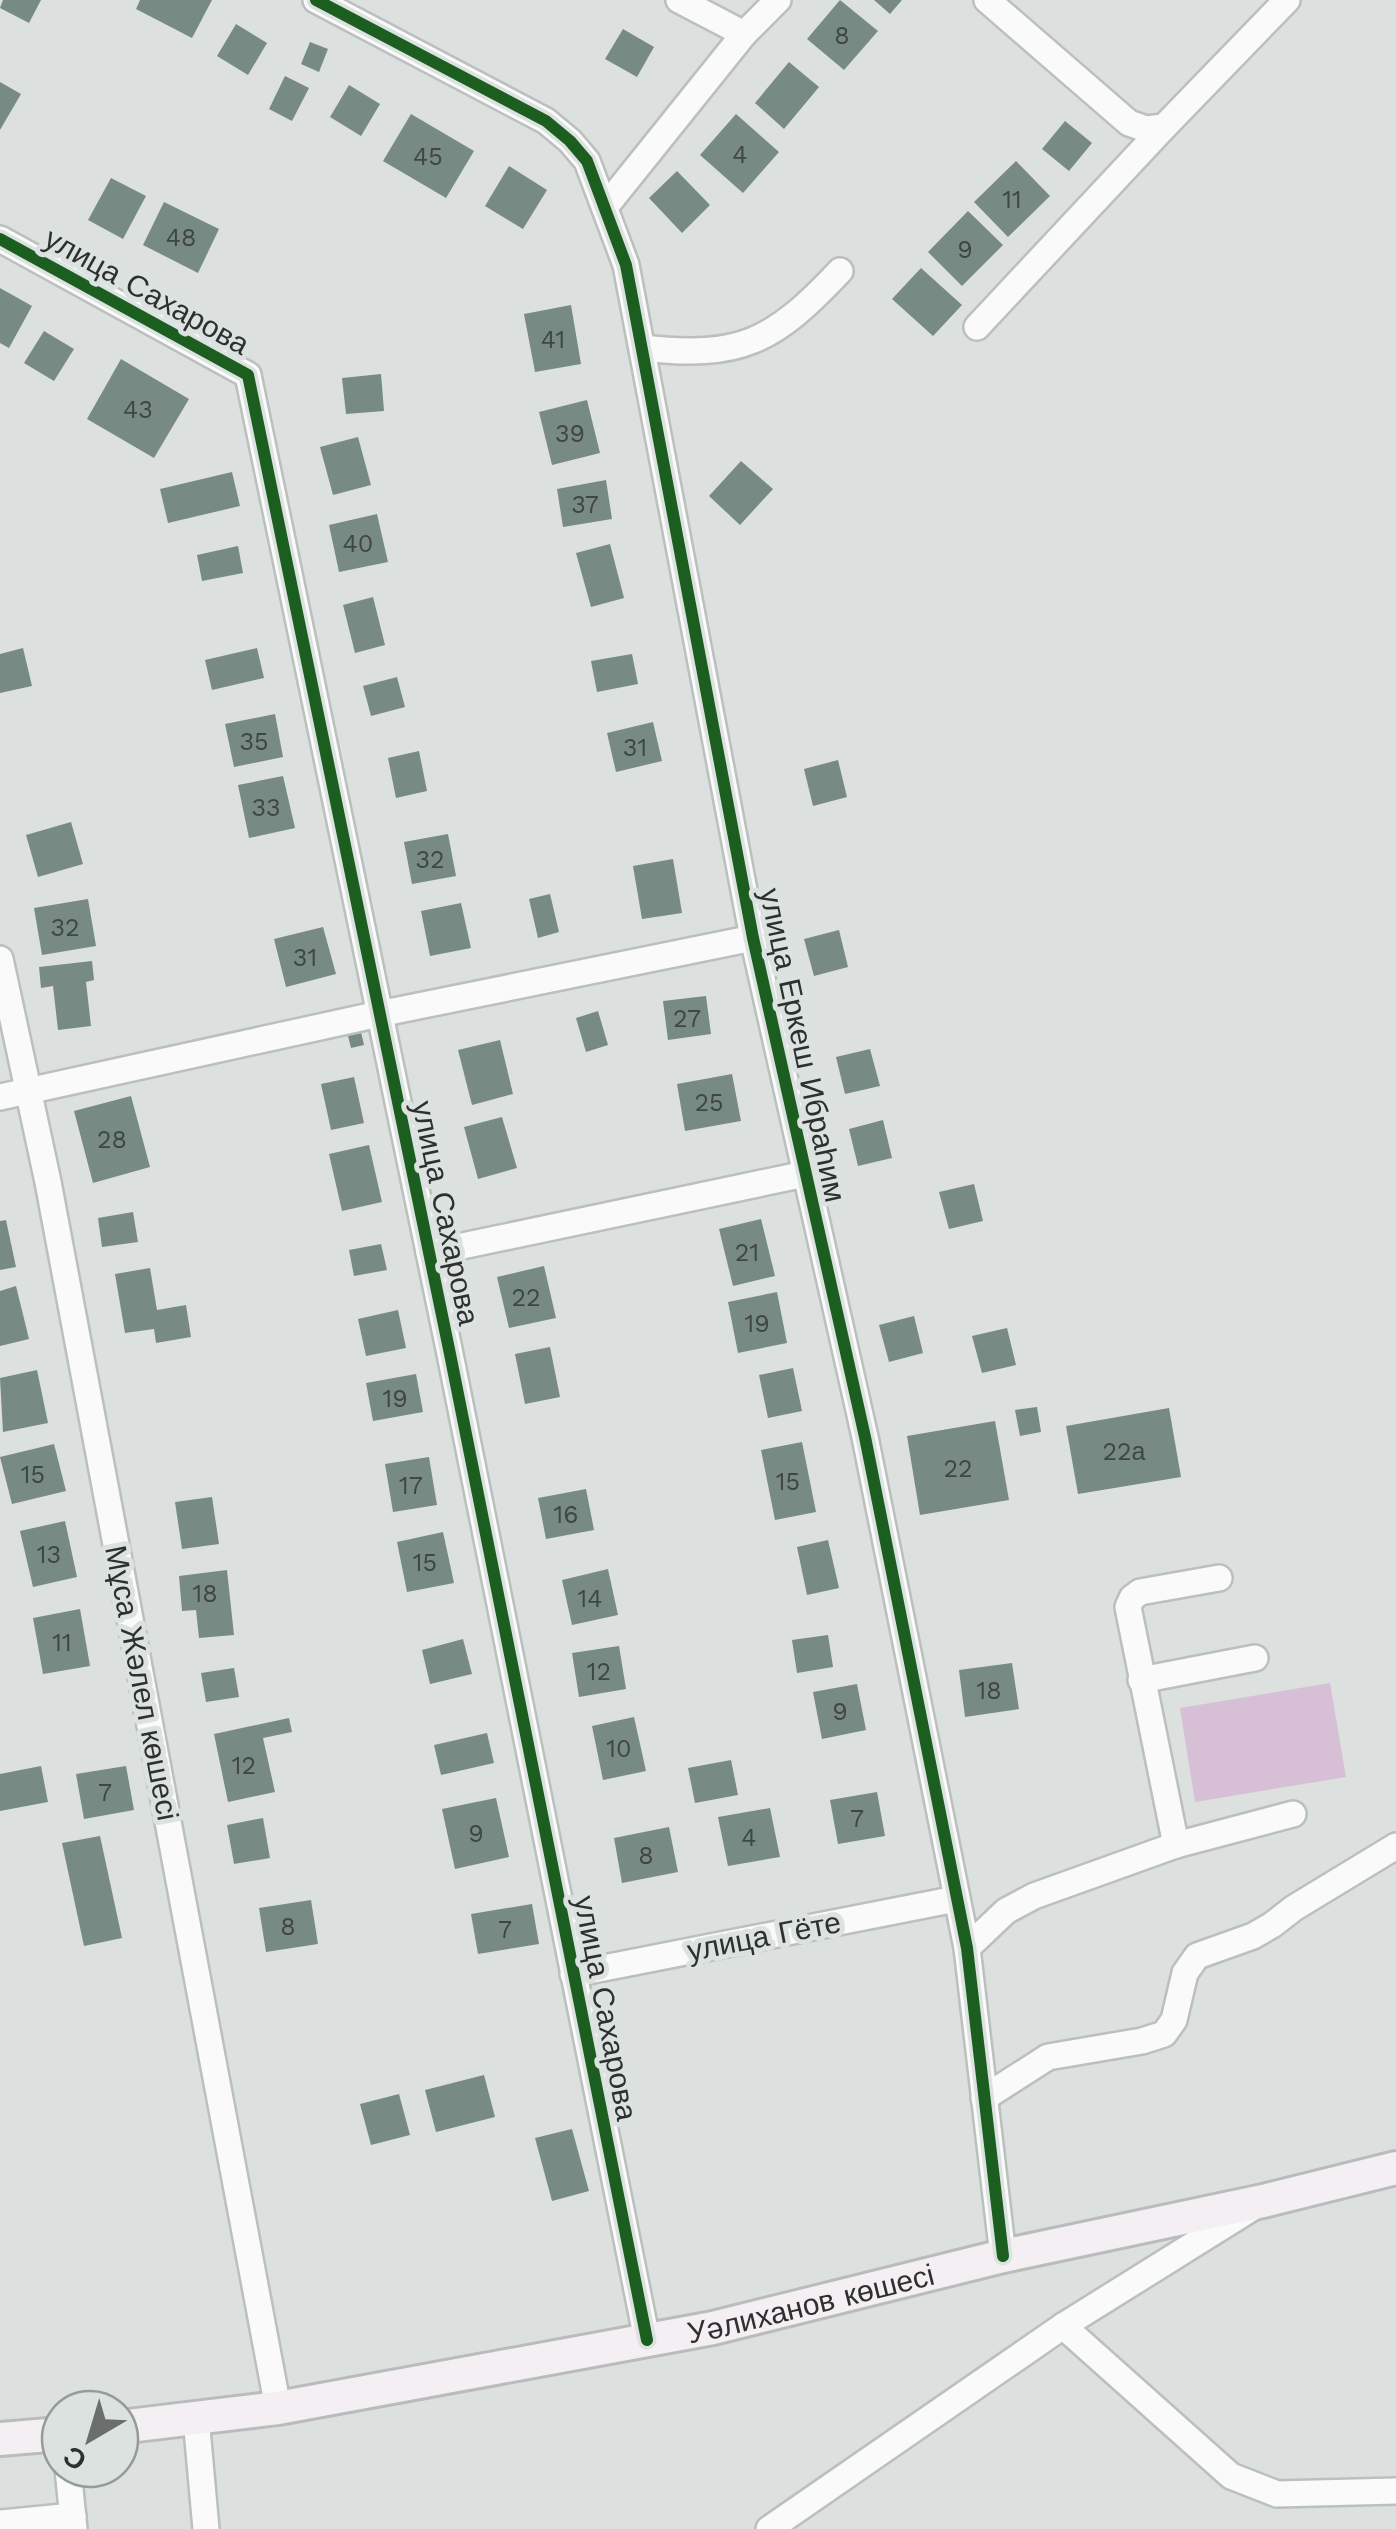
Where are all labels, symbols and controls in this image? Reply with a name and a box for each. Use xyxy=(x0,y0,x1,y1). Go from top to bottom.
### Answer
house number: 8 xyxy=(834,21,850,50)
house number: 4 xyxy=(732,140,748,169)
house number: 45 xyxy=(413,142,443,171)
house number: 11 xyxy=(1002,185,1022,214)
street label: улица Сахарова xyxy=(39,220,256,362)
house number: 48 xyxy=(166,223,196,252)
house number: 9 xyxy=(957,235,973,264)
house number: 41 xyxy=(541,325,565,354)
house number: 43 xyxy=(123,395,153,424)
house number: 39 xyxy=(555,419,585,448)
house number: 37 xyxy=(571,490,599,519)
house number: 40 xyxy=(343,529,373,558)
house number: 35 xyxy=(239,727,269,756)
house number: 31 xyxy=(623,733,647,762)
house number: 33 xyxy=(251,793,281,822)
house number: 32 xyxy=(415,845,445,874)
street label: улица Еркеш Ибраһим xyxy=(753,885,853,1205)
house number: 32 xyxy=(50,913,80,942)
house number: 31 xyxy=(293,943,317,972)
house number: 27 xyxy=(673,1004,701,1033)
house number: 25 xyxy=(694,1088,724,1117)
street label: улица Сахарова xyxy=(405,1098,487,1329)
house number: 28 xyxy=(97,1125,127,1154)
house number: 21 xyxy=(735,1238,759,1267)
house number: 22 xyxy=(511,1283,541,1312)
house number: 19 xyxy=(744,1309,770,1338)
house number: 19 xyxy=(382,1384,408,1413)
house number: 22а xyxy=(1102,1437,1146,1466)
house number: 22 xyxy=(943,1454,973,1483)
house number: 15 xyxy=(21,1460,45,1489)
house number: 15 xyxy=(776,1467,800,1496)
house number: 17 xyxy=(399,1471,423,1500)
house number: 16 xyxy=(554,1500,578,1529)
house number: 13 xyxy=(37,1540,61,1569)
street label: Мұса Жәлел көшесі xyxy=(98,1543,186,1823)
house number: 15 xyxy=(413,1548,437,1577)
house number: 18 xyxy=(192,1579,218,1608)
house number: 14 xyxy=(577,1584,603,1613)
house number: 11 xyxy=(52,1628,72,1657)
house number: 12 xyxy=(587,1657,611,1686)
house number: 18 xyxy=(976,1676,1002,1705)
house number: 9 xyxy=(832,1697,848,1726)
house number: 10 xyxy=(606,1734,632,1763)
house number: 12 xyxy=(232,1751,256,1780)
house number: 7 xyxy=(98,1778,112,1807)
house number: 7 xyxy=(850,1804,864,1833)
house number: 9 xyxy=(468,1819,484,1848)
house number: 4 xyxy=(741,1823,757,1852)
house number: 8 xyxy=(638,1841,654,1870)
street label: улица Сахарова xyxy=(567,1893,645,2124)
street label: улица Гёте xyxy=(684,1904,844,1968)
house number: 8 xyxy=(280,1912,296,1941)
house number: 7 xyxy=(498,1915,512,1944)
street label: Уәлиханов көшесі xyxy=(684,2256,938,2350)
north arrow xyxy=(40,2389,140,2489)
text: С xyxy=(57,2439,93,2478)

